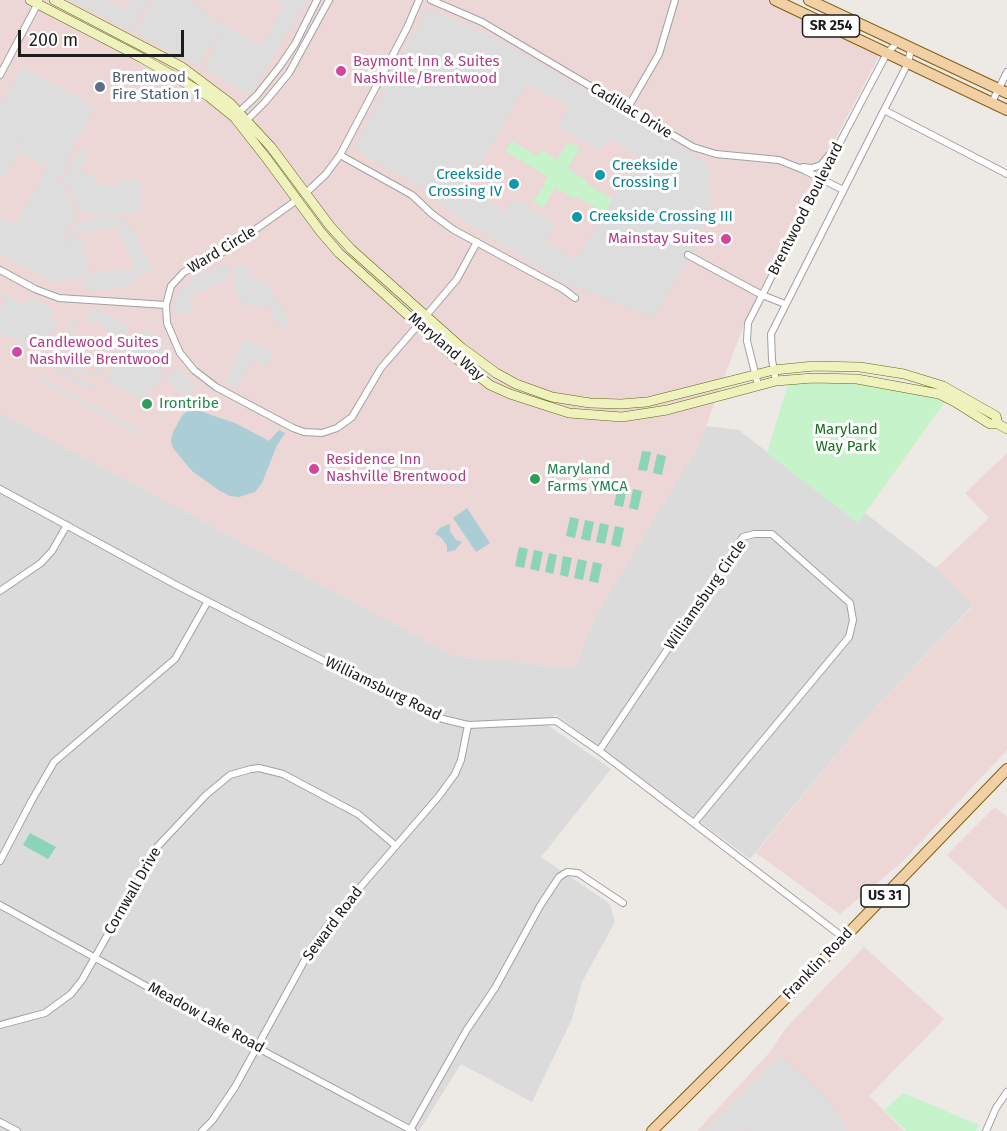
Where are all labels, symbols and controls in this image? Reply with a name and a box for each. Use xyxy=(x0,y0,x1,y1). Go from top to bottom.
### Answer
road number: SR 254 xyxy=(802,15,860,37)
scale bar xyxy=(21,18,188,56)
text: 200 m xyxy=(29,29,78,51)
place label: Baymont Inn & Suites Nashville/Brentwood xyxy=(353,53,500,88)
marker: Baymont Inn & Suites Nashville/Brentwood xyxy=(334,64,348,78)
place label: Brentwood Fire Station 1 xyxy=(112,69,200,104)
street label: Cadillac Drive xyxy=(587,79,675,143)
marker: Brentwood Fire Station 1 xyxy=(93,80,107,94)
street label: Brentwood Boulevard xyxy=(765,140,847,278)
place label: Creekside Crossing I xyxy=(612,157,678,192)
place label: Creekside Crossing IV xyxy=(428,166,502,201)
marker: Creekside Crossing I xyxy=(593,168,607,182)
marker: Creekside Crossing IV xyxy=(507,177,521,191)
place label: Creekside Crossing III xyxy=(589,208,733,226)
marker: Creekside Crossing III xyxy=(570,210,584,224)
street label: Ward Circle xyxy=(185,223,259,277)
place label: Mainstay Suites xyxy=(608,230,714,248)
marker: Mainstay Suites xyxy=(719,232,733,246)
street label: Maryland Way xyxy=(404,309,488,385)
place label: Candlewood Suites Nashville Brentwood xyxy=(29,334,170,369)
marker: Candlewood Suites Nashville Brentwood xyxy=(10,345,24,359)
place label: Irontribe xyxy=(159,395,219,413)
marker: Irontribe xyxy=(140,397,154,411)
park label: Maryland Way Park xyxy=(814,421,878,456)
place label: Residence Inn Nashville Brentwood xyxy=(326,451,467,486)
place label: Maryland Farms YMCA xyxy=(547,461,628,496)
marker: Residence Inn Nashville Brentwood xyxy=(307,462,321,476)
marker: Maryland Farms YMCA xyxy=(528,472,542,486)
street label: Williamsburg Circle xyxy=(661,536,751,654)
street label: Williamsburg Road xyxy=(322,653,444,725)
street label: Cornwall Drive xyxy=(101,844,165,938)
street label: Seward Road xyxy=(299,883,367,965)
road number: US 31 xyxy=(861,885,909,907)
street label: Franklin Road xyxy=(779,924,857,1004)
street label: Meadow Lake Road xyxy=(145,979,267,1057)

